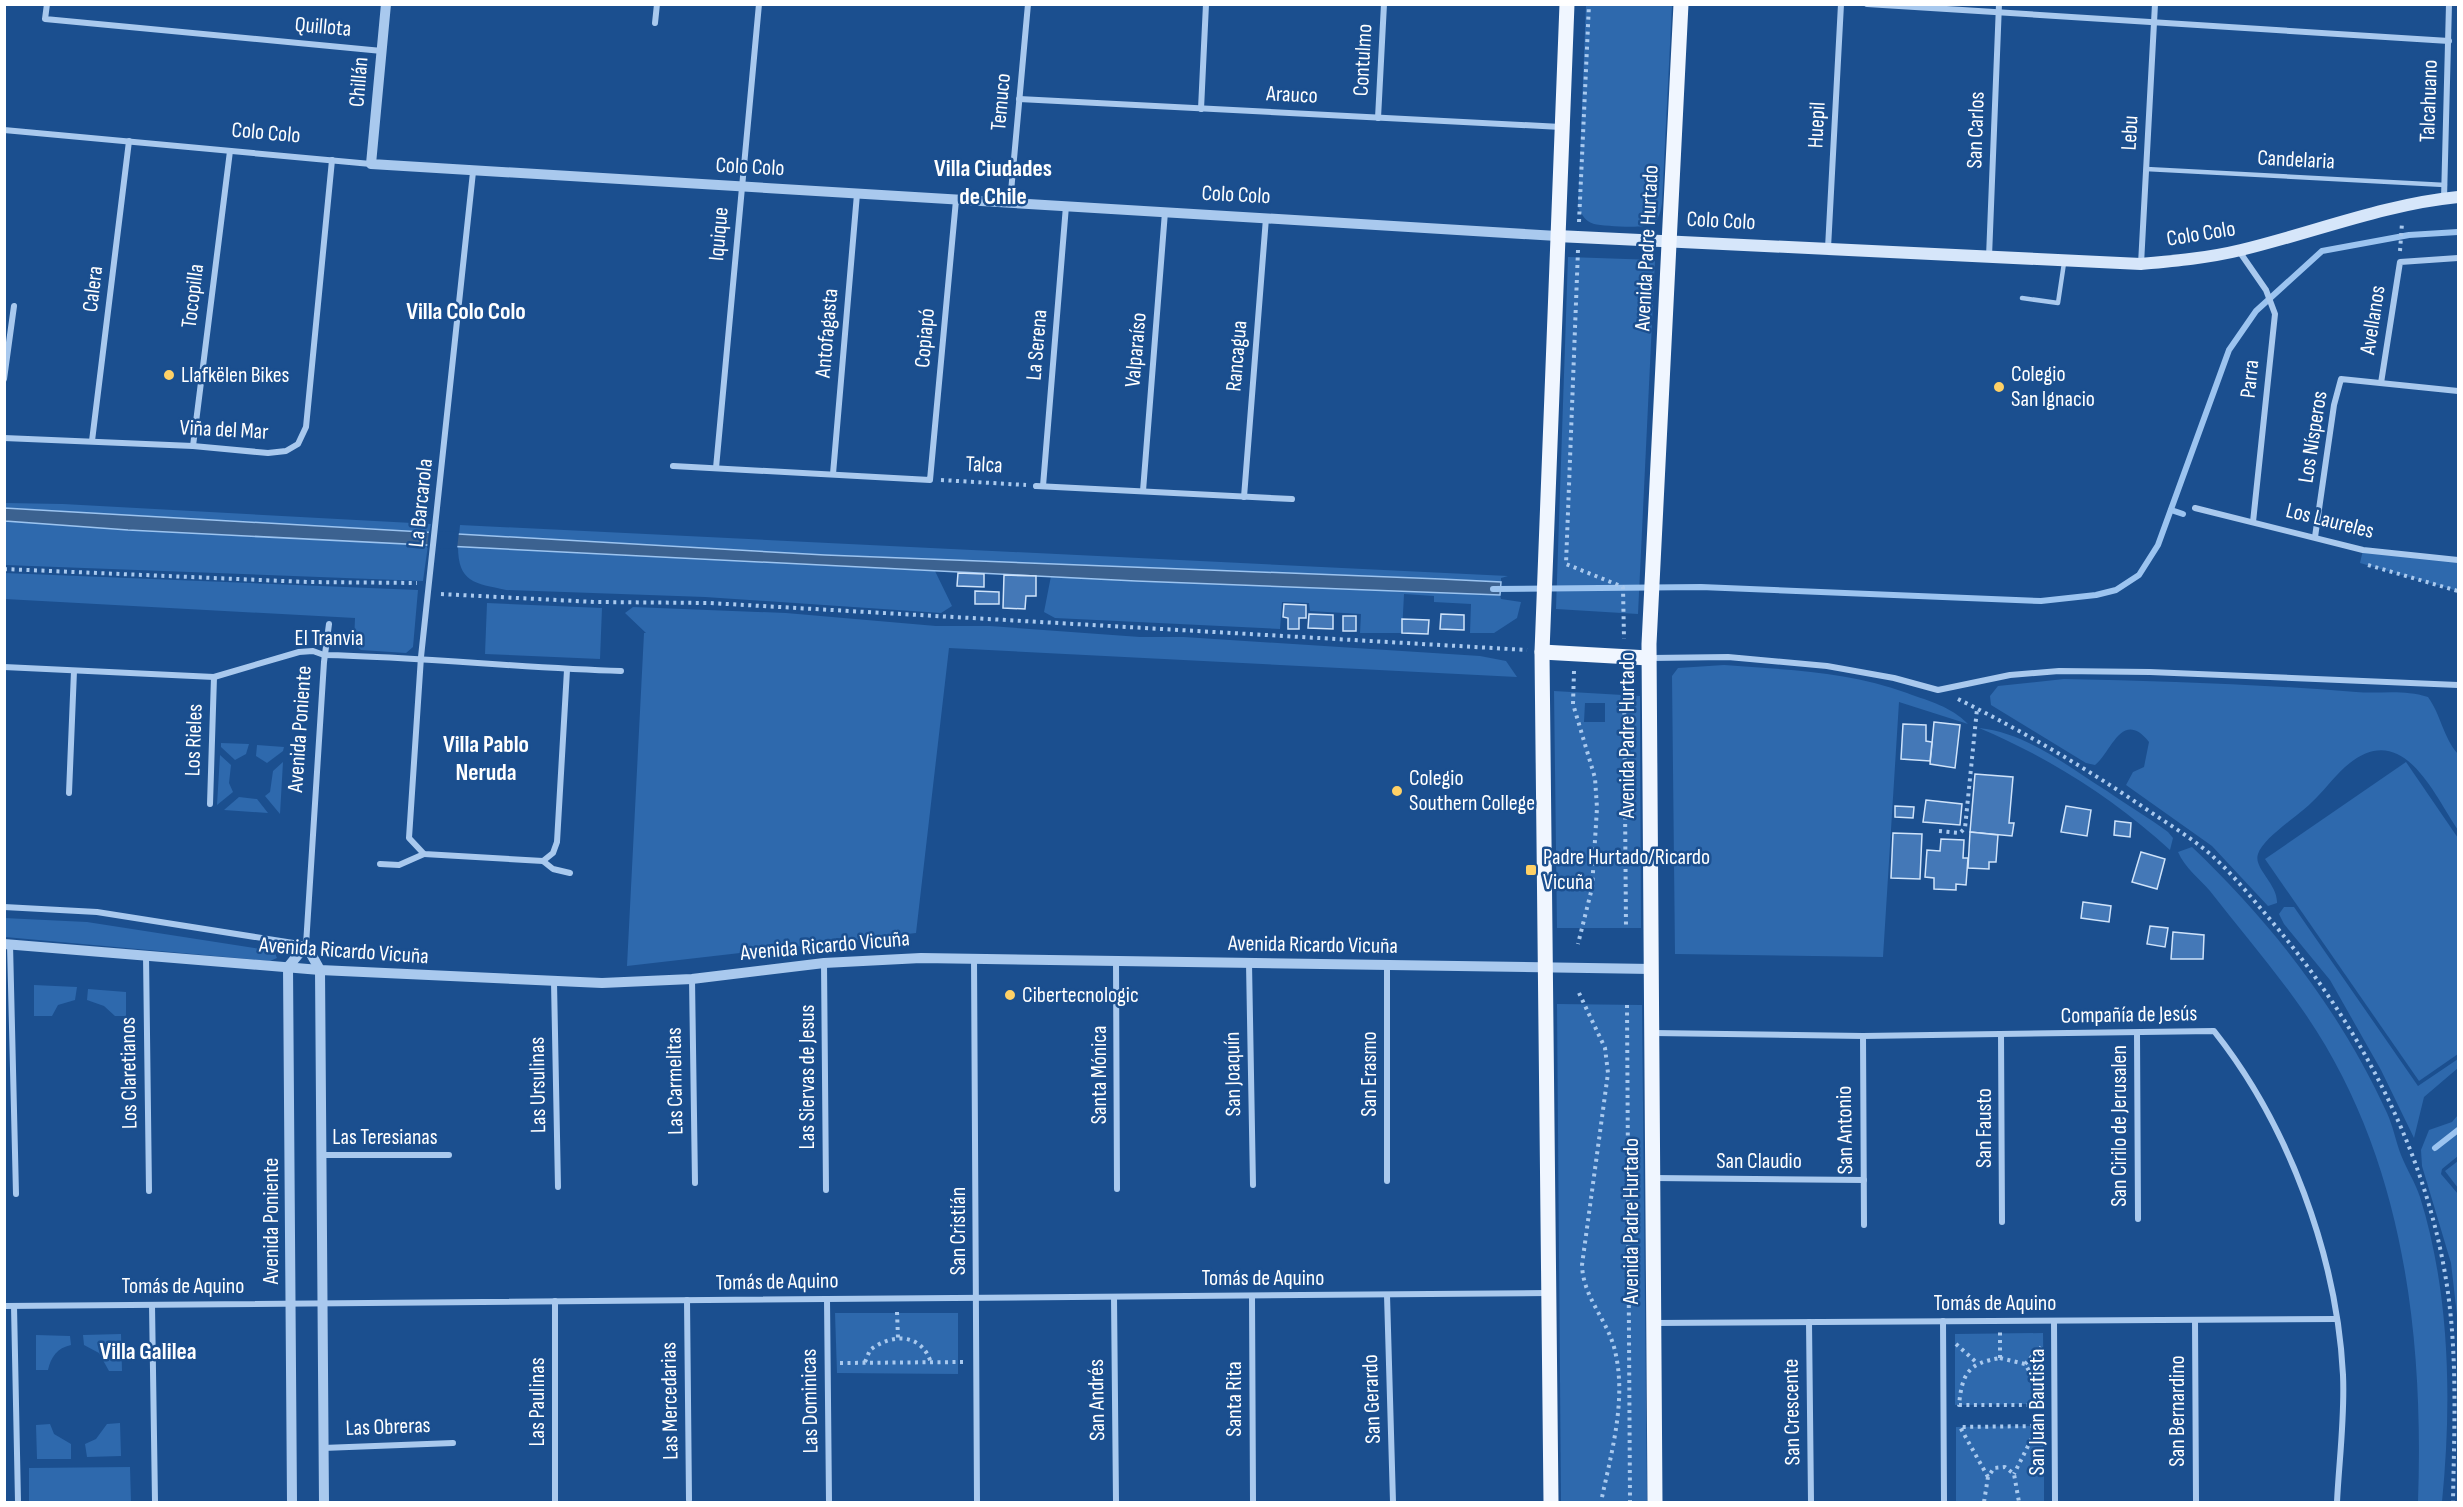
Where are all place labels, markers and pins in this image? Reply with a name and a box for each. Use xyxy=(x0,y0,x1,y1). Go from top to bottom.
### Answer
place label: Colegio San Ignacio xyxy=(2011,361,2095,413)
place label: Llafkëlen Bikes xyxy=(181,362,290,389)
marker: Llafkëlen Bikes xyxy=(162,368,176,382)
marker: Colegio San Ignacio xyxy=(1992,380,2006,394)
place label: Colegio Southern College xyxy=(1409,765,1535,817)
marker: Colegio Southern College xyxy=(1390,784,1404,798)
place label: Padre Hurtado/Ricardo Vicuña xyxy=(1543,844,1710,896)
marker: Padre Hurtado/Ricardo Vicuña xyxy=(1524,863,1538,877)
place label: Cibertecnologic xyxy=(1022,982,1139,1009)
marker: Cibertecnologic xyxy=(1003,988,1017,1002)

